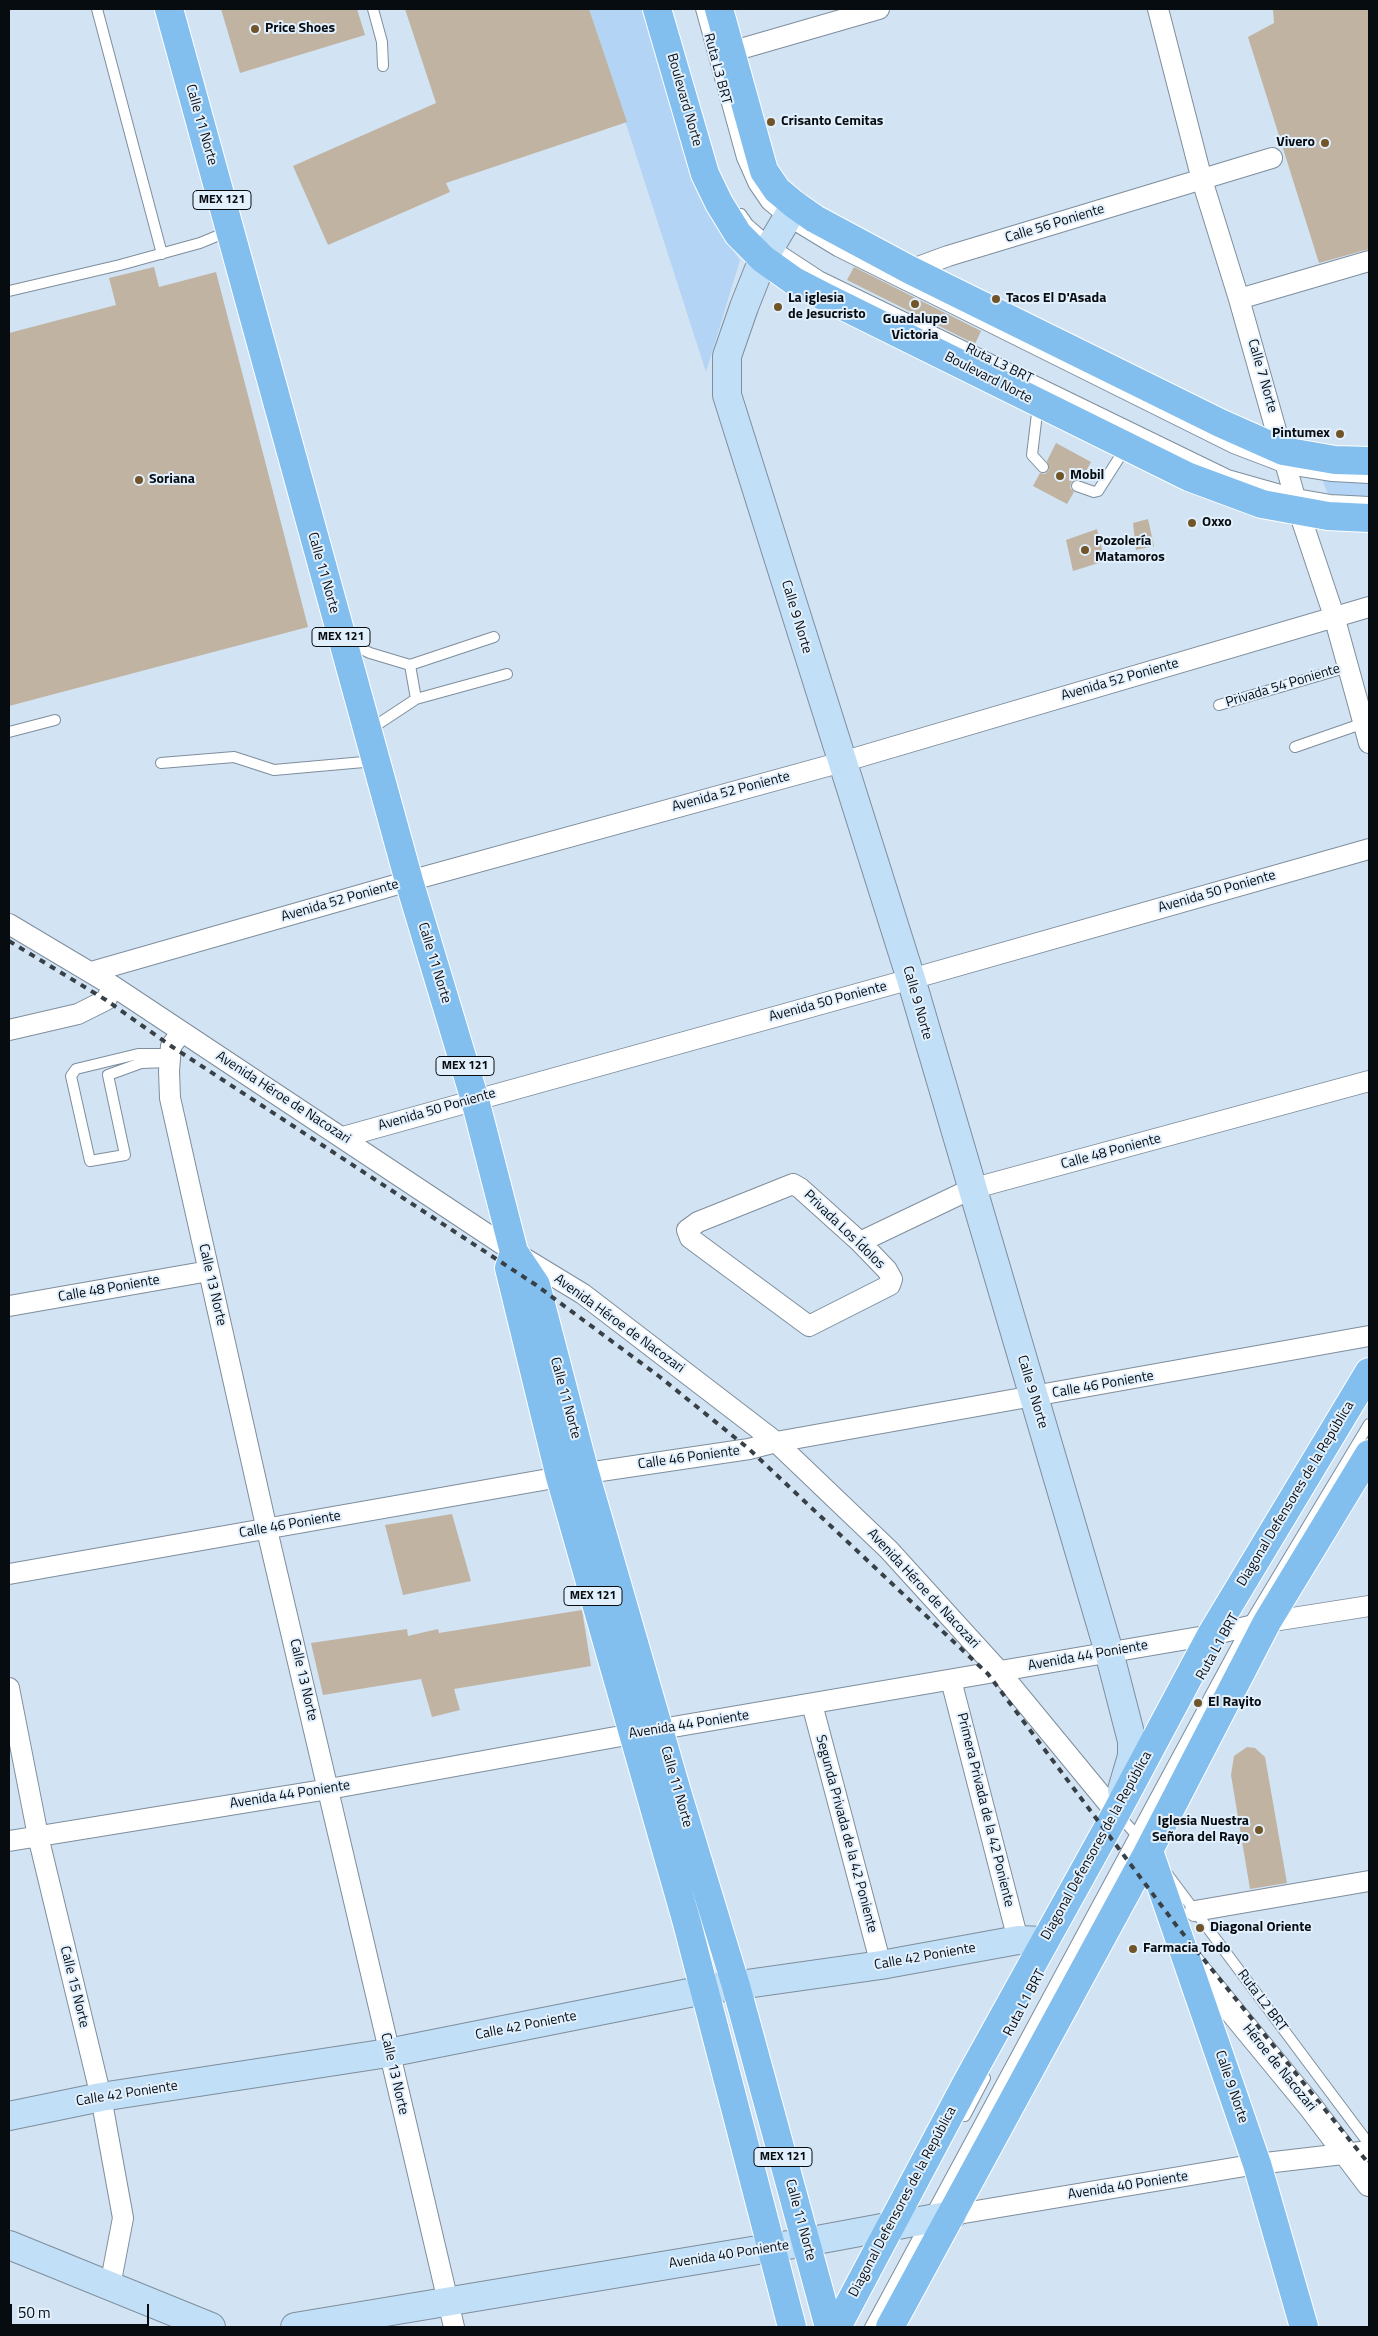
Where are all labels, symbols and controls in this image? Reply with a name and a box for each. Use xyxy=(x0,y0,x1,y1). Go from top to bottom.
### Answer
place label: Price Shoes xyxy=(265,21,335,37)
marker: Price Shoes xyxy=(249,23,261,35)
street label: Ruta L3 BRT xyxy=(699,32,735,106)
street label: Boulevard Norte xyxy=(663,52,705,148)
street label: Calle 11 Norte xyxy=(181,82,221,168)
place label: Crisanto Cemitas xyxy=(781,114,883,130)
marker: Crisanto Cemitas xyxy=(765,116,777,128)
place label: Vivero xyxy=(1276,135,1315,151)
marker: Vivero xyxy=(1319,137,1331,149)
road number: MEX 121 xyxy=(193,190,251,210)
street label: Calle 56 Poniente xyxy=(1003,201,1107,247)
place label: La iglesia de Jesucristo xyxy=(788,291,866,324)
place label: Tacos El D'Asada xyxy=(1006,291,1106,307)
marker: Tacos El D'Asada xyxy=(990,293,1002,305)
marker: Guadalupe Victoria xyxy=(909,298,921,310)
marker: La iglesia de Jesucristo xyxy=(772,301,784,313)
place label: Guadalupe Victoria xyxy=(883,312,947,344)
street label: Calle 7 Norte xyxy=(1243,337,1281,415)
street label: Ruta L3 BRT xyxy=(962,340,1036,388)
street label: Boulevard Norte xyxy=(941,349,1035,407)
place label: Pintumex xyxy=(1272,426,1330,442)
marker: Pintumex xyxy=(1334,428,1346,440)
place label: Mobil xyxy=(1070,468,1104,484)
marker: Mobil xyxy=(1054,470,1066,482)
place label: Soriana xyxy=(149,472,195,488)
marker: Soriana xyxy=(133,474,145,486)
place label: Oxxo xyxy=(1202,515,1232,531)
marker: Oxxo xyxy=(1186,517,1198,529)
street label: Calle 11 Norte xyxy=(303,530,343,616)
place label: Pozolería Matamoros xyxy=(1095,534,1165,566)
marker: Pozolería Matamoros xyxy=(1079,544,1091,556)
street label: Calle 9 Norte xyxy=(777,578,815,656)
road number: MEX 121 xyxy=(312,628,370,646)
street label: Avenida 52 Poniente xyxy=(1059,655,1181,705)
street label: Privada 54 Poniente xyxy=(1224,661,1342,711)
street label: Avenida 52 Poniente xyxy=(670,768,792,816)
street label: Avenida 50 Poniente xyxy=(1156,867,1278,917)
street label: Avenida 52 Poniente xyxy=(279,876,401,926)
street label: Calle 11 Norte xyxy=(414,921,454,1005)
street label: Calle 9 Norte xyxy=(898,964,936,1042)
street label: Avenida 50 Poniente xyxy=(767,978,889,1026)
street label: Avenida Héroe de Nacozari xyxy=(212,1048,354,1148)
road number: MEX 121 xyxy=(436,1056,494,1076)
street label: Avenida 50 Poniente xyxy=(376,1085,498,1135)
street label: Calle 48 Poniente xyxy=(1059,1131,1163,1173)
street label: Privada Los Ídolos xyxy=(800,1187,888,1273)
street label: Calle 13 Norte xyxy=(194,1242,230,1328)
street label: Avenida Héroe de Nacozari xyxy=(550,1271,688,1377)
street label: Calle 48 Poniente xyxy=(57,1272,161,1306)
street label: Calle 9 Norte xyxy=(1013,1353,1051,1431)
street label: Calle 11 Norte xyxy=(546,1355,584,1441)
street label: Calle 46 Poniente xyxy=(1051,1368,1155,1402)
street label: Diagonal Defensores de la República xyxy=(1234,1398,1358,1590)
street label: Calle 46 Poniente xyxy=(637,1443,741,1473)
street label: Calle 46 Poniente xyxy=(238,1508,342,1542)
street label: Avenida Héroe de Nacozari xyxy=(863,1526,983,1652)
road number: MEX 121 xyxy=(564,1586,622,1605)
street label: Ruta L1 BRT xyxy=(1193,1611,1243,1683)
street label: Calle 13 Norte xyxy=(285,1637,321,1723)
street label: Avenida 44 Poniente xyxy=(1027,1637,1149,1675)
place label: El Rayito xyxy=(1208,1695,1261,1711)
marker: El Rayito xyxy=(1192,1697,1204,1709)
street label: Avenida 44 Poniente xyxy=(628,1707,750,1743)
street label: Primera Privada de la 42 Poniente xyxy=(953,1711,1017,1909)
street label: Segunda Privada de la 42 Poniente xyxy=(811,1733,881,1935)
street label: Calle 11 Norte xyxy=(656,1744,696,1830)
street label: Diagonal Defensores de la República xyxy=(1038,1749,1156,1943)
street label: Avenida 44 Poniente xyxy=(229,1777,351,1813)
place label: Iglesia Nuestra Señora del Rayo xyxy=(1152,1814,1249,1846)
marker: Iglesia Nuestra Señora del Rayo xyxy=(1253,1824,1265,1836)
place label: Diagonal Oriente xyxy=(1210,1920,1311,1936)
marker: Diagonal Oriente xyxy=(1194,1922,1206,1934)
street label: Calle 42 Poniente xyxy=(873,1940,977,1974)
place label: Farmacia Todo xyxy=(1143,1941,1231,1957)
marker: Farmacia Todo xyxy=(1127,1943,1139,1955)
street label: Calle 15 Norte xyxy=(56,1944,92,2030)
street label: Ruta L1 BRT xyxy=(1000,1967,1050,2039)
street label: Ruta L2 BRT xyxy=(1233,1967,1291,2035)
street label: Calle 42 Poniente xyxy=(474,2008,578,2044)
street label: Héroe de Nacozari xyxy=(1239,2021,1319,2115)
street label: Calle 13 Norte xyxy=(376,2031,412,2117)
street label: Calle 9 Norte xyxy=(1211,2048,1251,2126)
street label: Calle 42 Poniente xyxy=(75,2078,179,2110)
street label: Diagonal Defensores de la República xyxy=(846,2104,960,2300)
road number: MEX 121 xyxy=(754,2148,812,2166)
street label: Avenida 40 Poniente xyxy=(1067,2168,1189,2204)
street label: Calle 11 Norte xyxy=(781,2177,819,2263)
street label: Avenida 40 Poniente xyxy=(668,2237,790,2273)
scale bar xyxy=(12,2294,151,2326)
text: 50 m xyxy=(18,2301,51,2324)

